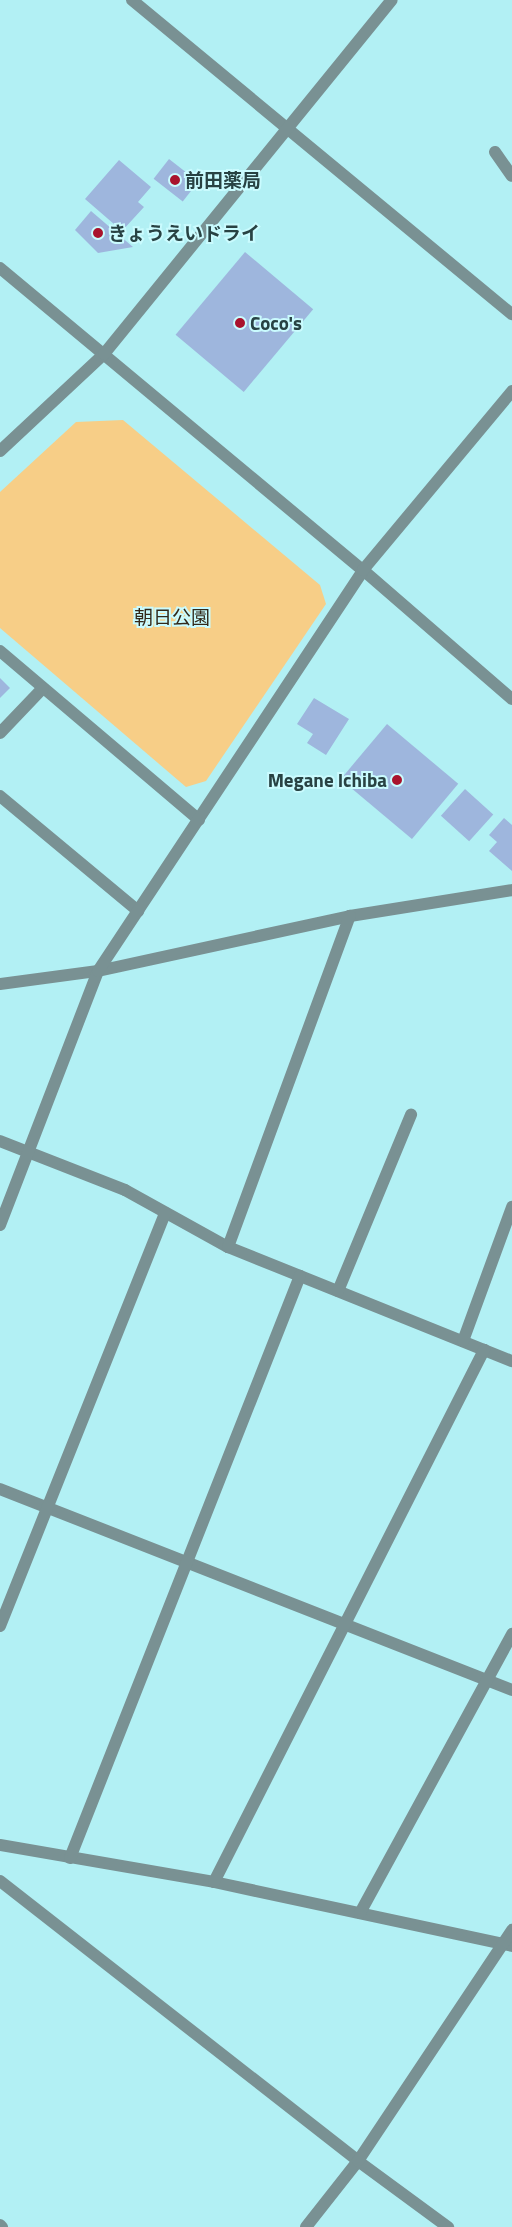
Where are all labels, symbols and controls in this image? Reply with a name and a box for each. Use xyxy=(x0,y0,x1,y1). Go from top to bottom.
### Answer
place label: 前田薬局 xyxy=(185,169,261,191)
marker: 前田薬局 xyxy=(169,174,181,186)
place label: きょうえいドライ xyxy=(108,222,260,244)
marker: きょうえいドライ xyxy=(92,227,104,239)
place label: Coco's xyxy=(250,312,302,334)
marker: Coco's xyxy=(234,317,246,329)
park label: 朝日公園 xyxy=(134,606,210,628)
place label: Megane Ichiba xyxy=(268,769,387,791)
marker: Megane Ichiba xyxy=(391,774,403,786)

